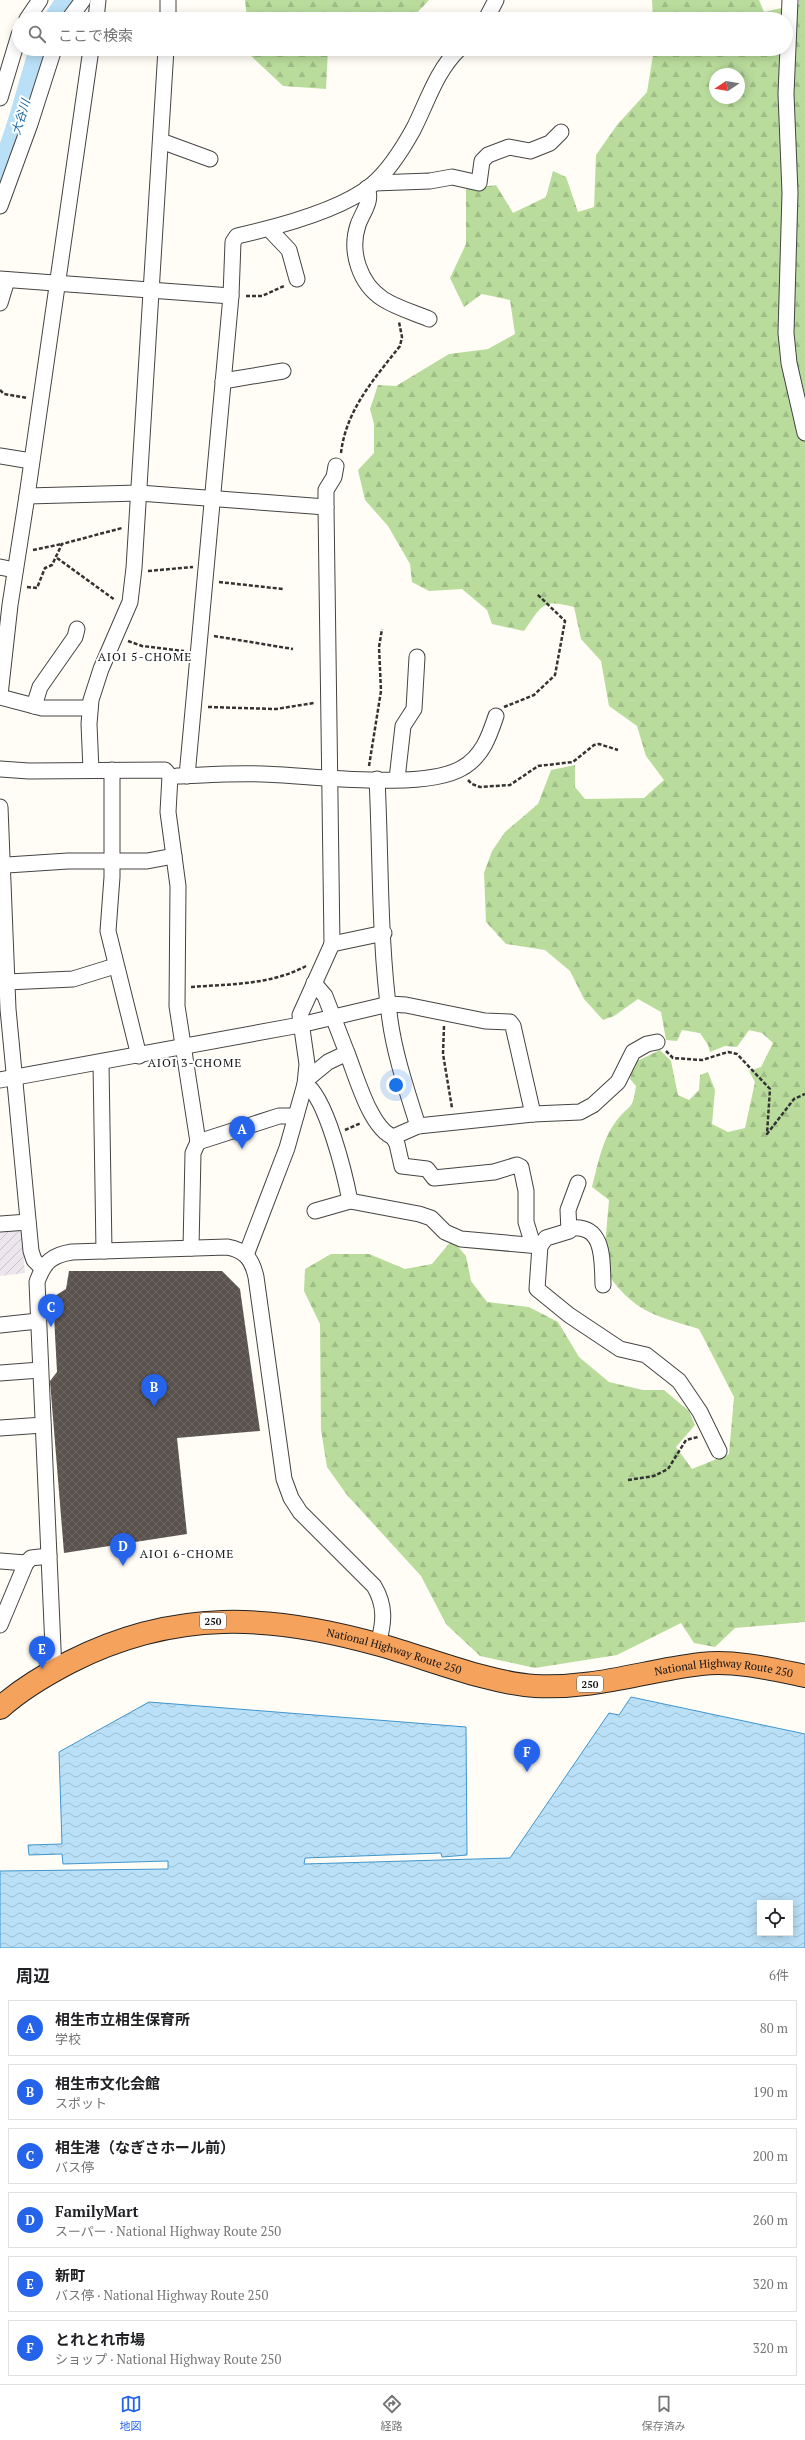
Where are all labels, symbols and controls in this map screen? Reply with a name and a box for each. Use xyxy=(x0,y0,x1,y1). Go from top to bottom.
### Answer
search box xyxy=(12,12,793,56)
icon: search xyxy=(26,23,48,45)
text: ここで検索 xyxy=(58,25,133,45)
north arrow xyxy=(709,68,745,104)
water label: 大谷川 xyxy=(8,96,34,136)
district label: AIOI 5-CHOME xyxy=(98,649,192,664)
district label: AIOI 3-CHOME xyxy=(148,1055,242,1070)
your location xyxy=(386,1075,406,1095)
pin: A xyxy=(229,1116,255,1149)
pin: C xyxy=(38,1294,64,1327)
pin: B xyxy=(141,1374,167,1407)
pin: D xyxy=(110,1533,136,1566)
district label: AIOI 6-CHOME xyxy=(140,1546,234,1561)
road number: 250 xyxy=(200,1613,226,1629)
street label: National Highway Route 250 xyxy=(325,1625,463,1677)
pin: E xyxy=(29,1636,55,1669)
street label: National Highway Route 250 xyxy=(653,1656,794,1680)
road number: 250 xyxy=(577,1676,603,1692)
pin: F xyxy=(514,1739,540,1772)
map controls xyxy=(757,1900,793,1936)
button: locate xyxy=(757,1900,793,1936)
text: 周辺 xyxy=(16,1964,50,1987)
text: 6件 xyxy=(769,1966,789,1984)
text: 相生市立相生保育所 xyxy=(55,2009,190,2029)
text: A xyxy=(25,2019,35,2037)
text: 80 m xyxy=(760,2019,788,2037)
text: 学校 xyxy=(55,2030,81,2048)
text: 相生市文化会館 xyxy=(55,2073,160,2093)
text: B xyxy=(26,2083,34,2101)
text: 190 m xyxy=(753,2083,788,2101)
text: スポット xyxy=(55,2094,107,2112)
text: 相生港（なぎさホール前） xyxy=(55,2137,235,2157)
text: C xyxy=(26,2147,34,2165)
text: 200 m xyxy=(753,2147,788,2165)
text: バス停 xyxy=(55,2158,94,2176)
text: FamilyMart xyxy=(55,2201,138,2221)
text: D xyxy=(25,2211,35,2229)
text: 260 m xyxy=(753,2211,788,2229)
text: スーパー · National Highway Route 250 xyxy=(55,2222,281,2240)
text: 新町 xyxy=(55,2265,85,2285)
text: E xyxy=(26,2275,34,2293)
text: 320 m xyxy=(753,2275,788,2293)
text: バス停 · National Highway Route 250 xyxy=(55,2286,268,2304)
text: とれとれ市場 xyxy=(55,2329,145,2349)
text: F xyxy=(26,2339,34,2357)
text: 320 m xyxy=(753,2339,788,2357)
text: ショップ · National Highway Route 250 xyxy=(55,2350,281,2368)
tab: 地図 xyxy=(120,2393,142,2433)
tab: 経路 xyxy=(381,2393,403,2433)
tab: 保存済み xyxy=(642,2393,686,2433)

